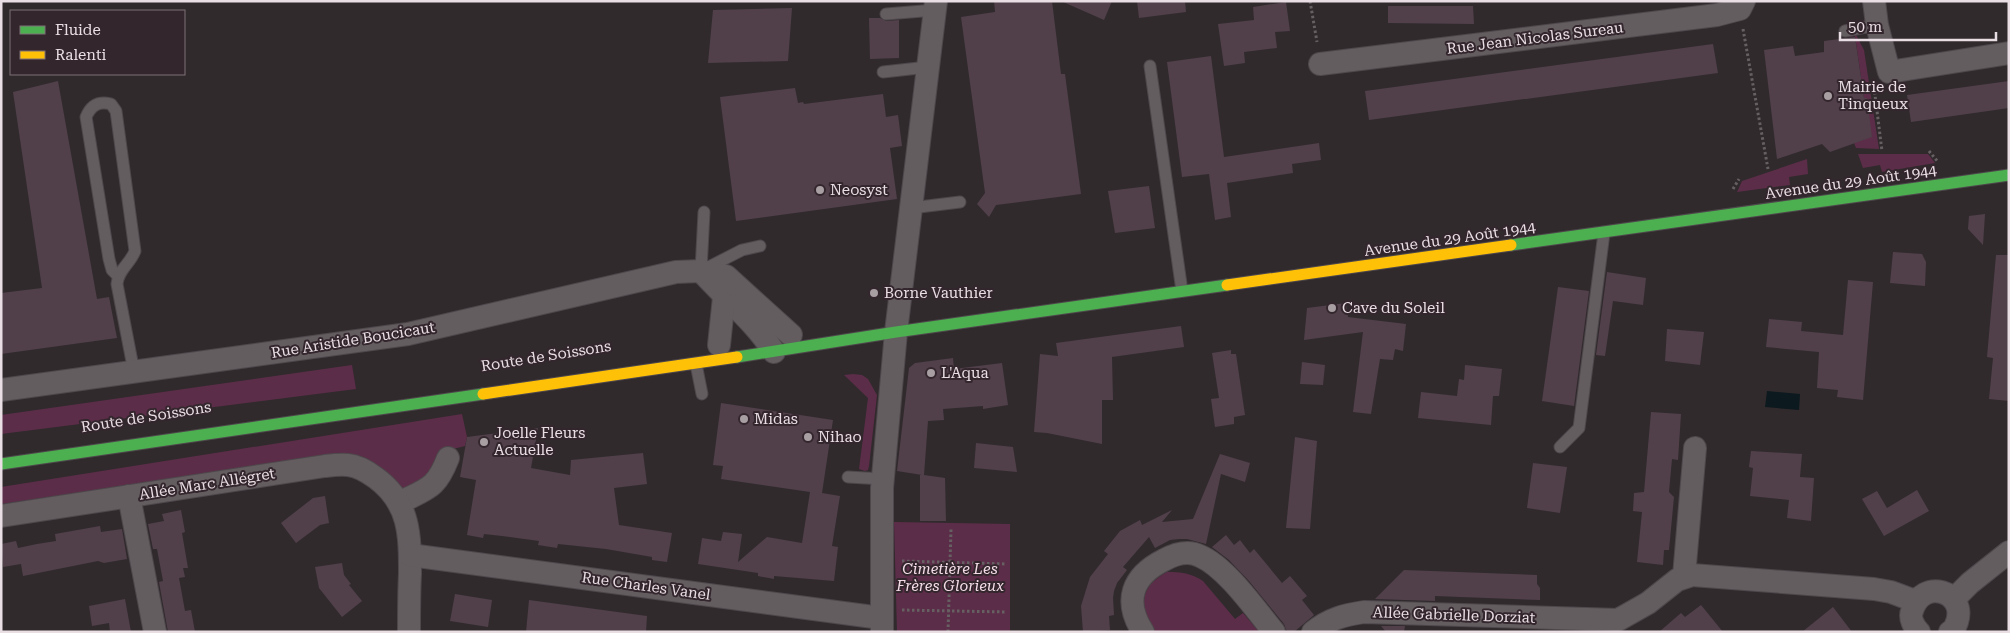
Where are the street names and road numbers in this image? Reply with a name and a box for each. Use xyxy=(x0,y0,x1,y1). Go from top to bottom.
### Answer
street label: Rue Jean Nicolas Sureau xyxy=(1446,18,1625,58)
street label: Avenue du 29 Août 1944 xyxy=(1764,161,1938,203)
street label: Avenue du 29 Août 1944 xyxy=(1363,218,1537,260)
street label: Rue Aristide Boucicaut xyxy=(270,318,436,362)
street label: Route de Soissons xyxy=(480,337,612,375)
street label: Route de Soissons xyxy=(80,398,212,436)
street label: Allée Marc Allégret xyxy=(138,464,277,504)
street label: Rue Charles Vanel xyxy=(580,568,712,604)
street label: Allée Gabrielle Dorziat xyxy=(1372,603,1536,627)

